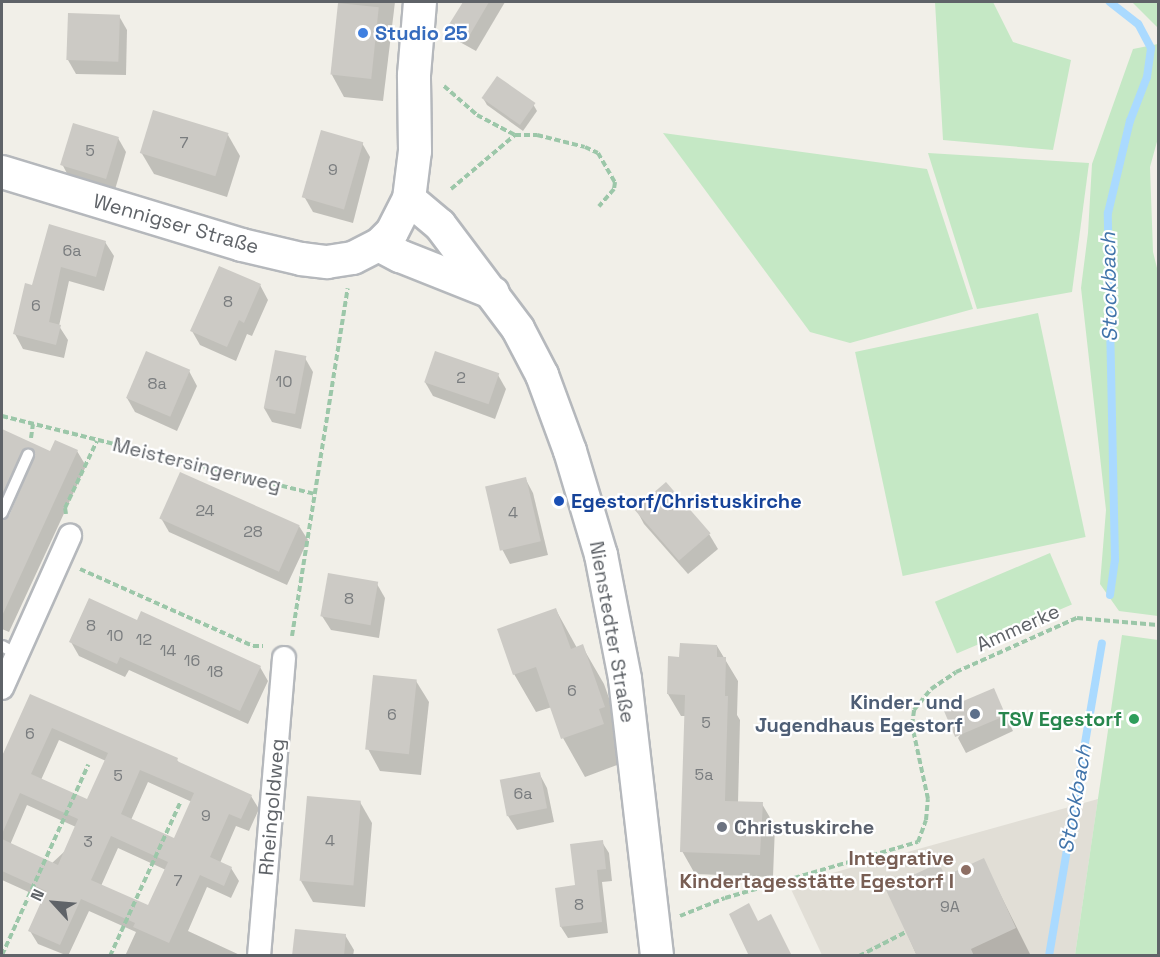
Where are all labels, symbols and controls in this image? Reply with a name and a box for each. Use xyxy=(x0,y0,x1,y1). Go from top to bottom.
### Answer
place label: Studio 25 xyxy=(375,21,468,45)
marker: Studio 25 xyxy=(356,26,370,40)
house number: 7 xyxy=(179,133,189,153)
house number: 5 xyxy=(85,141,95,161)
house number: 9 xyxy=(328,160,338,180)
street label: Wennigser Straße xyxy=(91,189,261,259)
water label: Stockbach xyxy=(1095,232,1123,342)
house number: 6a xyxy=(63,241,81,261)
house number: 8 xyxy=(223,292,233,312)
house number: 6 xyxy=(31,296,41,316)
house number: 2 xyxy=(456,368,466,388)
house number: 10 xyxy=(276,372,292,392)
house number: 8a xyxy=(147,374,167,394)
street label: Meistersingerweg xyxy=(110,432,284,498)
place label: Egestorf/Christuskirche xyxy=(571,489,802,513)
marker: Egestorf/Christuskirche xyxy=(552,494,566,508)
house number: 24 xyxy=(195,501,215,521)
house number: 4 xyxy=(508,503,518,523)
house number: 28 xyxy=(243,522,263,542)
street label: Nienstedter Straße xyxy=(584,539,640,725)
house number: 8 xyxy=(344,589,354,609)
street label: Ammerke xyxy=(973,599,1063,657)
house number: 8 xyxy=(86,616,96,636)
house number: 10 xyxy=(107,626,123,646)
house number: 12 xyxy=(136,630,152,650)
house number: 14 xyxy=(160,641,176,661)
house number: 16 xyxy=(184,651,200,671)
house number: 18 xyxy=(207,662,223,682)
house number: 6 xyxy=(567,681,577,701)
place label: Kinder- und Jugendhaus Egestorf xyxy=(755,690,963,737)
house number: 6 xyxy=(387,705,397,725)
marker: Kinder- und Jugendhaus Egestorf xyxy=(968,707,982,721)
place label: TSV Egestorf xyxy=(998,707,1122,731)
marker: TSV Egestorf xyxy=(1127,712,1141,726)
house number: 5 xyxy=(701,713,711,733)
house number: 6 xyxy=(25,724,35,744)
street label: Rheingoldweg xyxy=(254,738,290,876)
water label: Stockbach xyxy=(1053,743,1097,855)
house number: 5a xyxy=(695,765,713,785)
house number: 5 xyxy=(113,766,123,786)
house number: 6a xyxy=(514,784,532,804)
house number: 9 xyxy=(201,806,211,826)
place label: Christuskirche xyxy=(734,815,874,839)
marker: Christuskirche xyxy=(715,820,729,834)
house number: 4 xyxy=(325,831,335,851)
house number: 3 xyxy=(83,832,93,852)
place label: Integrative Kindertagesstätte Egestorf I xyxy=(679,846,954,893)
marker: Integrative Kindertagesstätte Egestorf I xyxy=(959,863,973,877)
house number: 7 xyxy=(173,871,183,891)
north arrow xyxy=(24,873,84,933)
text: N xyxy=(26,885,49,904)
house number: 8 xyxy=(574,895,584,915)
house number: 9A xyxy=(940,897,960,917)

